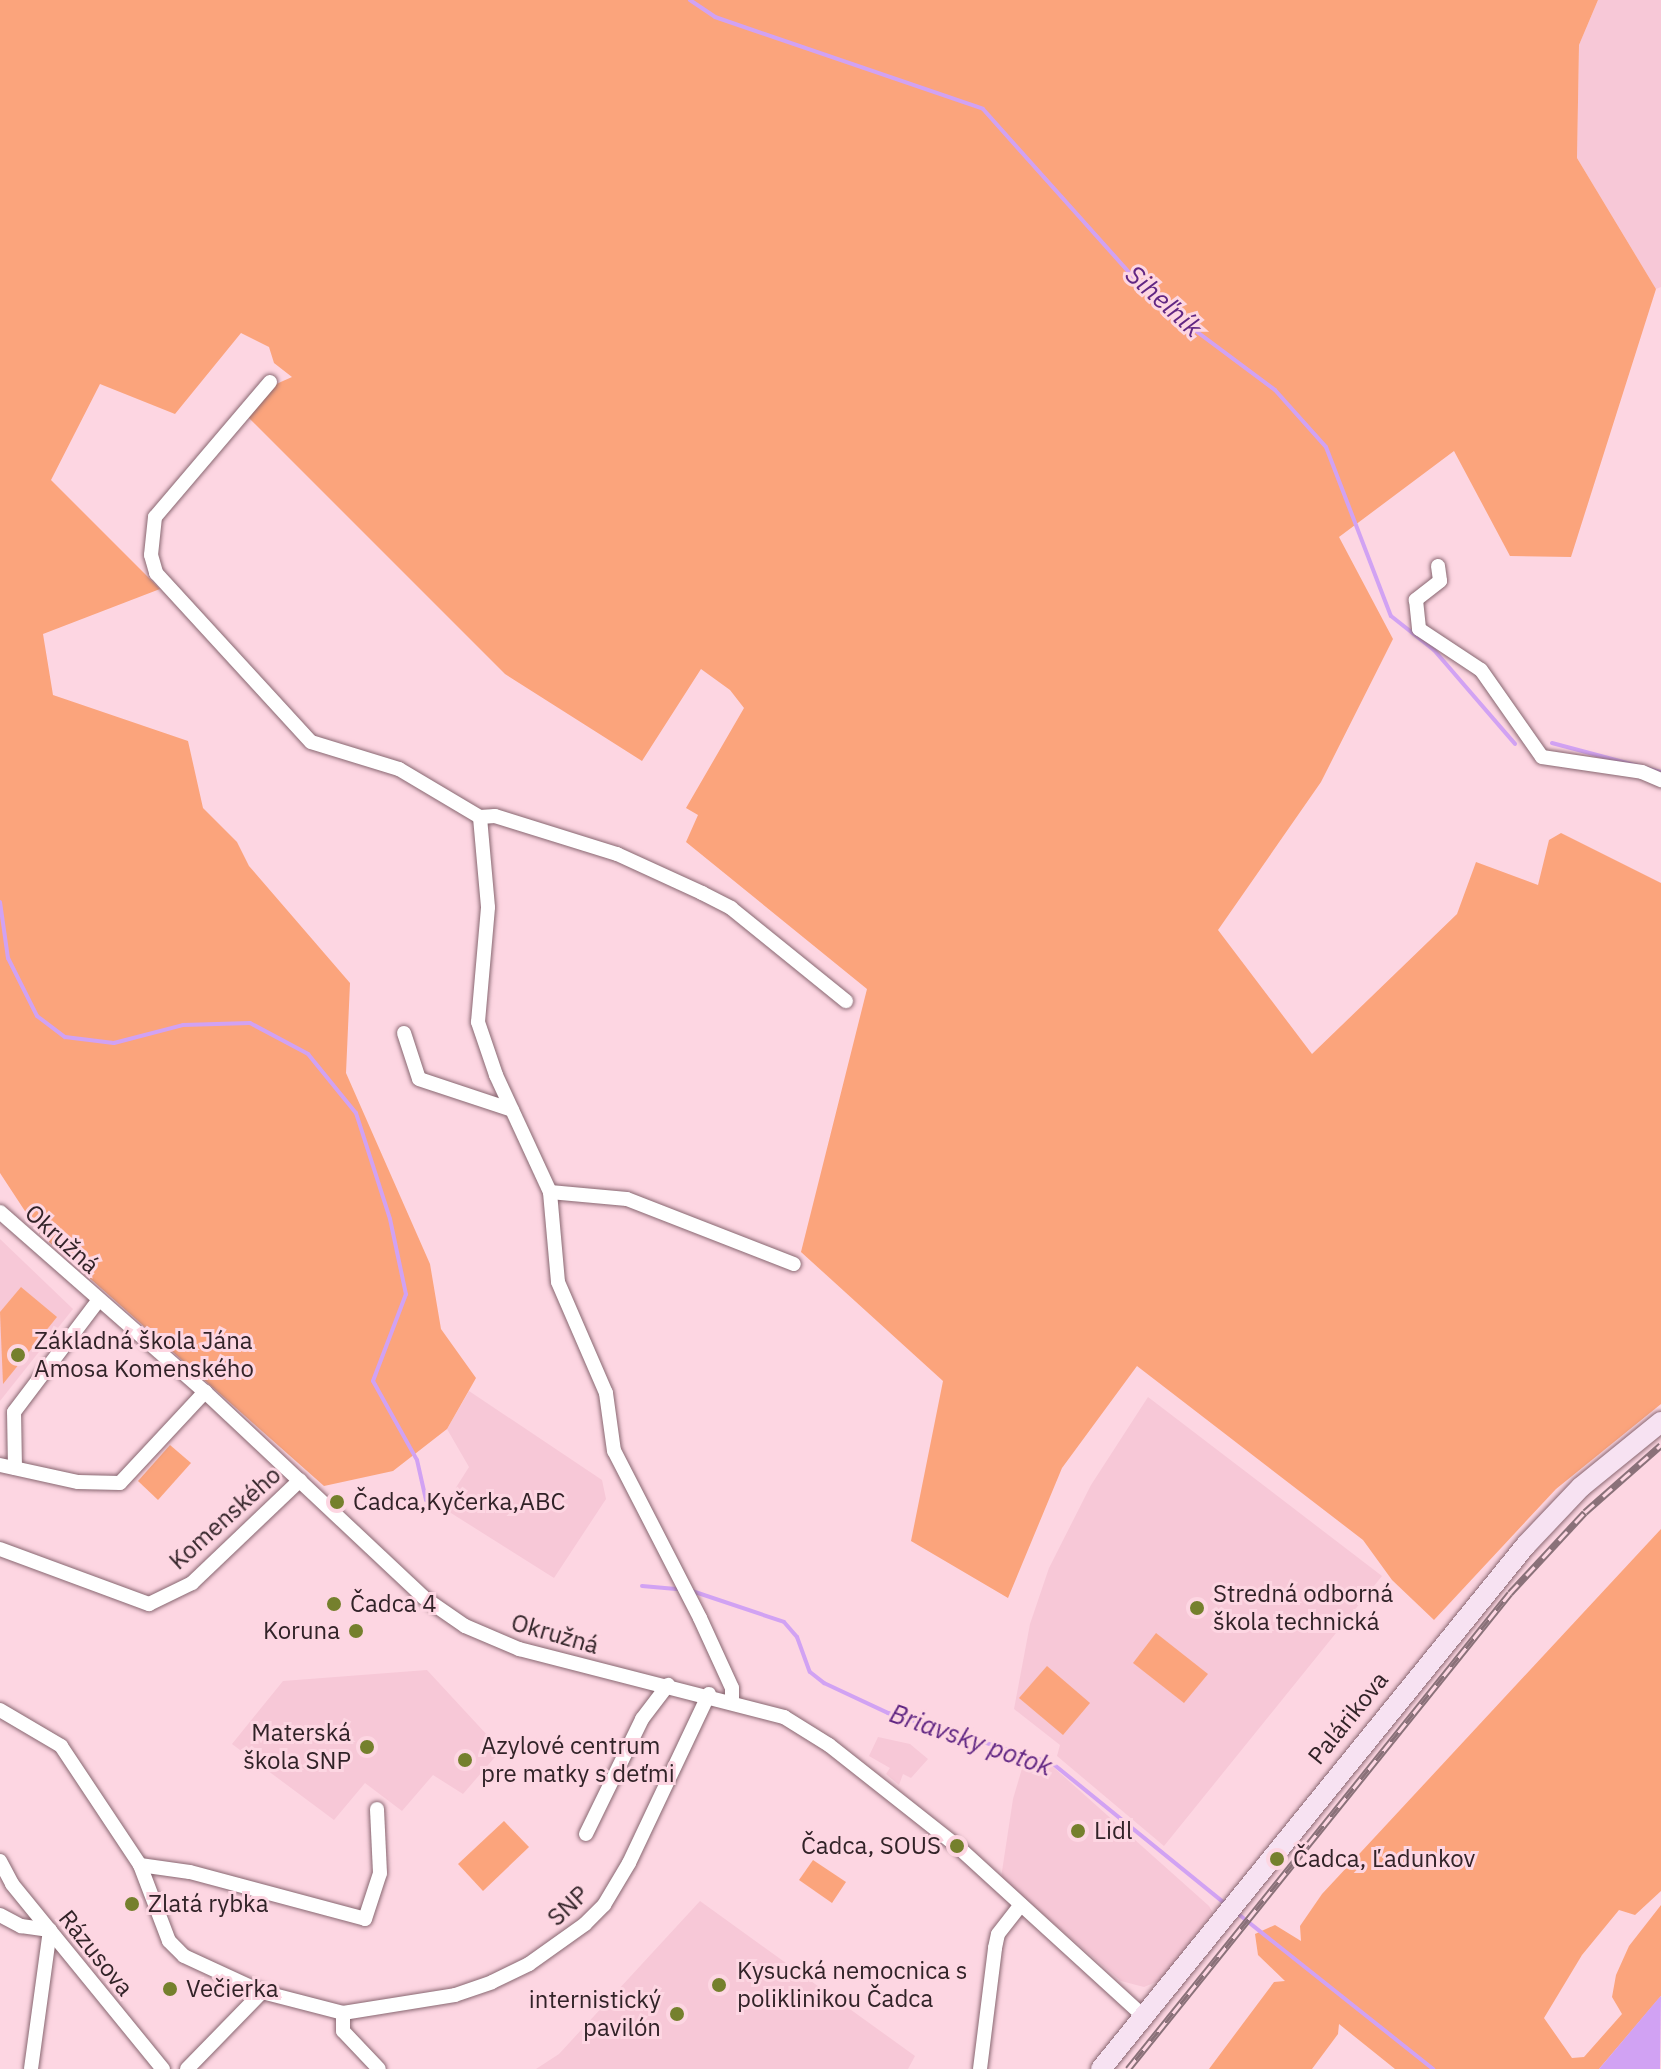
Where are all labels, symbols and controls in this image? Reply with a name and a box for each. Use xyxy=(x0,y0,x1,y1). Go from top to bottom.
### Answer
water label: Siheľník xyxy=(1119,259,1209,343)
street label: Okružná xyxy=(19,1198,105,1280)
place label: Základná škola Jána Amosa Komenského xyxy=(34,1327,254,1383)
marker: Základná škola Jána Amosa Komenského xyxy=(9,1346,27,1364)
street label: Komenského xyxy=(163,1460,287,1576)
place label: Čadca,Kyčerka,ABC xyxy=(353,1488,565,1516)
marker: Čadca,Kyčerka,ABC xyxy=(328,1493,346,1511)
place label: Stredná odborná škola technická xyxy=(1213,1580,1393,1636)
place label: Čadca 4 xyxy=(350,1590,437,1618)
marker: Čadca 4 xyxy=(325,1595,343,1613)
marker: Stredná odborná škola technická xyxy=(1188,1599,1206,1617)
street label: Okružná xyxy=(508,1608,602,1660)
place label: Koruna xyxy=(263,1617,340,1645)
marker: Koruna xyxy=(347,1622,365,1640)
street label: Palárikova xyxy=(1302,1666,1394,1770)
water label: Briavsky potok xyxy=(886,1698,1056,1782)
place label: Materská škola SNP xyxy=(243,1719,351,1775)
place label: Azylové centrum pre matky s deťmi xyxy=(481,1732,675,1788)
marker: Materská škola SNP xyxy=(358,1738,376,1756)
marker: Azylové centrum pre matky s deťmi xyxy=(456,1751,474,1769)
place label: Lidl xyxy=(1094,1817,1132,1845)
marker: Lidl xyxy=(1069,1822,1087,1840)
place label: Čadca, SOUS xyxy=(801,1832,941,1860)
marker: Čadca, SOUS xyxy=(948,1837,966,1855)
place label: Čadca, Ľadunkov xyxy=(1293,1845,1475,1873)
marker: Čadca, Ľadunkov xyxy=(1268,1850,1286,1868)
street label: SNP xyxy=(542,1880,594,1932)
place label: Zlatá rybka xyxy=(148,1890,268,1918)
marker: Zlatá rybka xyxy=(123,1895,141,1913)
street label: Rázusova xyxy=(53,1904,139,2002)
place label: Kysucká nemocnica s poliklinikou Čadca xyxy=(737,1957,967,2013)
marker: Kysucká nemocnica s poliklinikou Čadca xyxy=(708,1974,730,1996)
place label: Večierka xyxy=(186,1975,278,2003)
marker: Večierka xyxy=(161,1980,179,1998)
place label: internistický pavilón xyxy=(529,1986,661,2042)
marker: internistický pavilón xyxy=(668,2005,686,2023)

